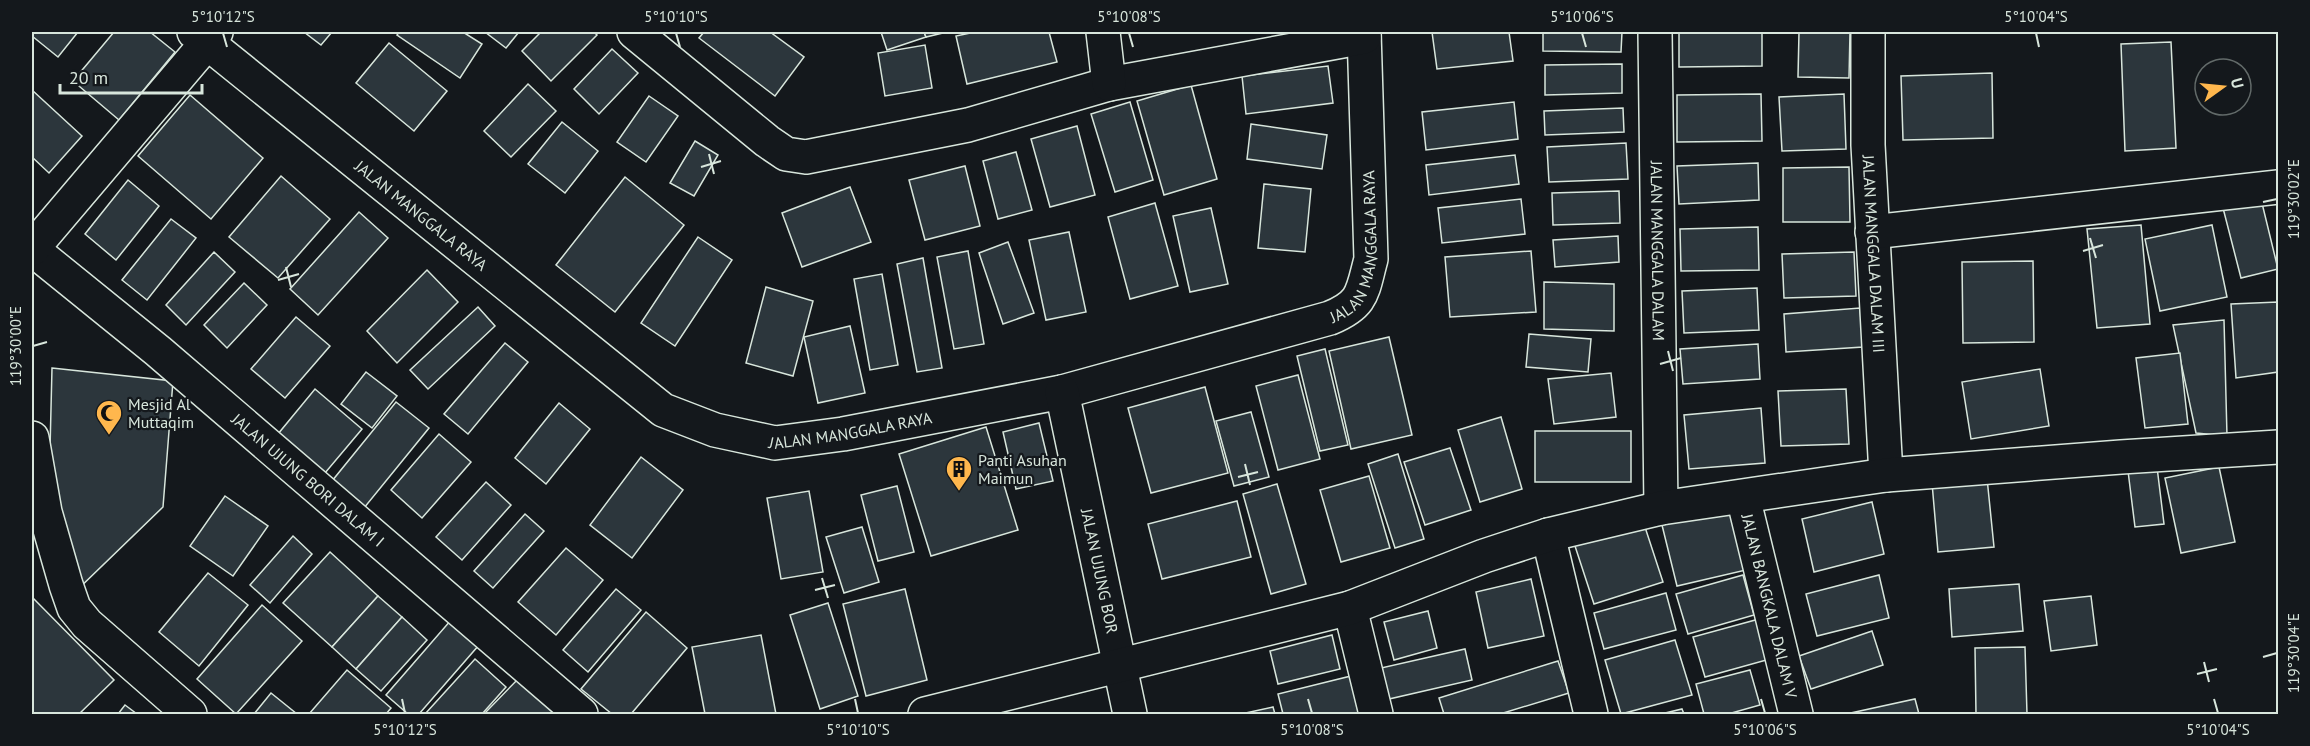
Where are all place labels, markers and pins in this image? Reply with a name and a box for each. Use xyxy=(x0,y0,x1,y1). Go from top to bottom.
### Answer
place label: Mesjid Al Muttaqim xyxy=(128,394,194,432)
mosque icon: Mesjid Al Muttaqim xyxy=(94,398,124,436)
place label: Panti Asuhan Maimun xyxy=(978,450,1067,488)
building icon: Panti Asuhan Maimun xyxy=(944,454,974,492)

